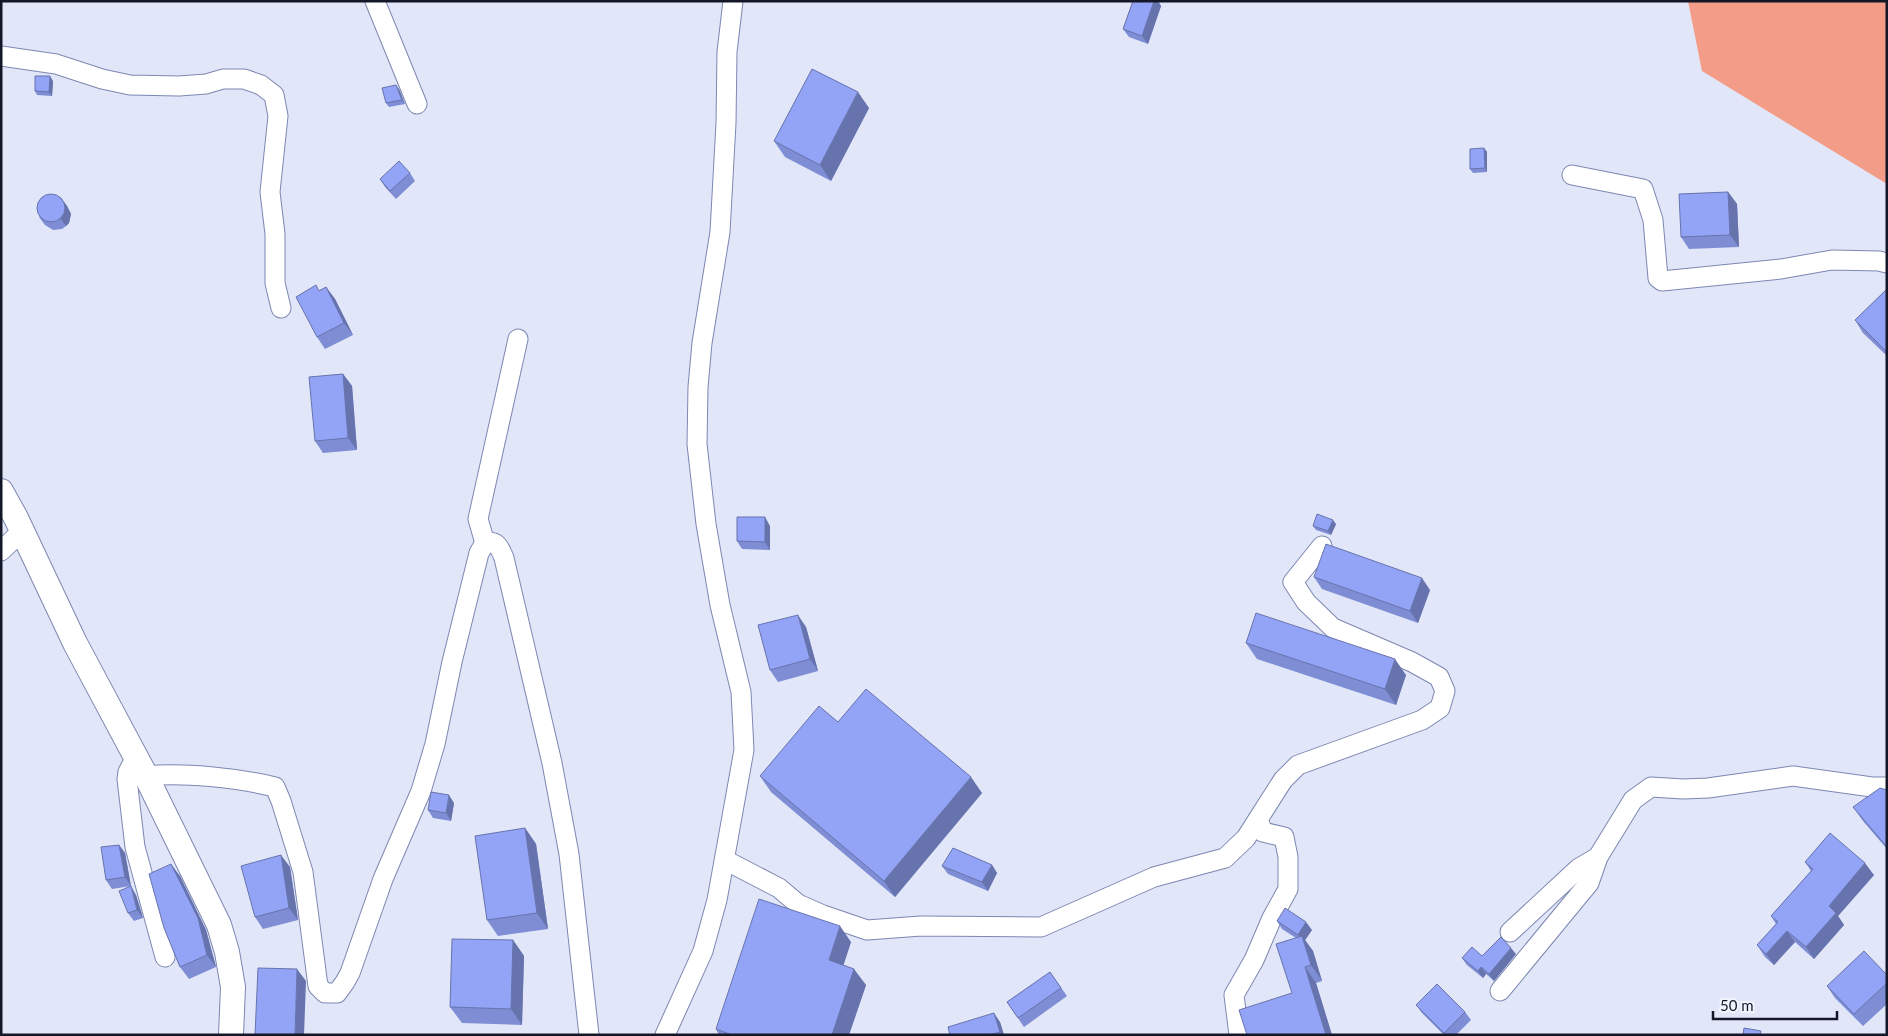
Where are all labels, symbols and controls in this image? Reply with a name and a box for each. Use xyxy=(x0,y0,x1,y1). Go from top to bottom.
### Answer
scale bar xyxy=(1713,988,1837,1020)
text: 50 m xyxy=(1720,996,1754,1014)

